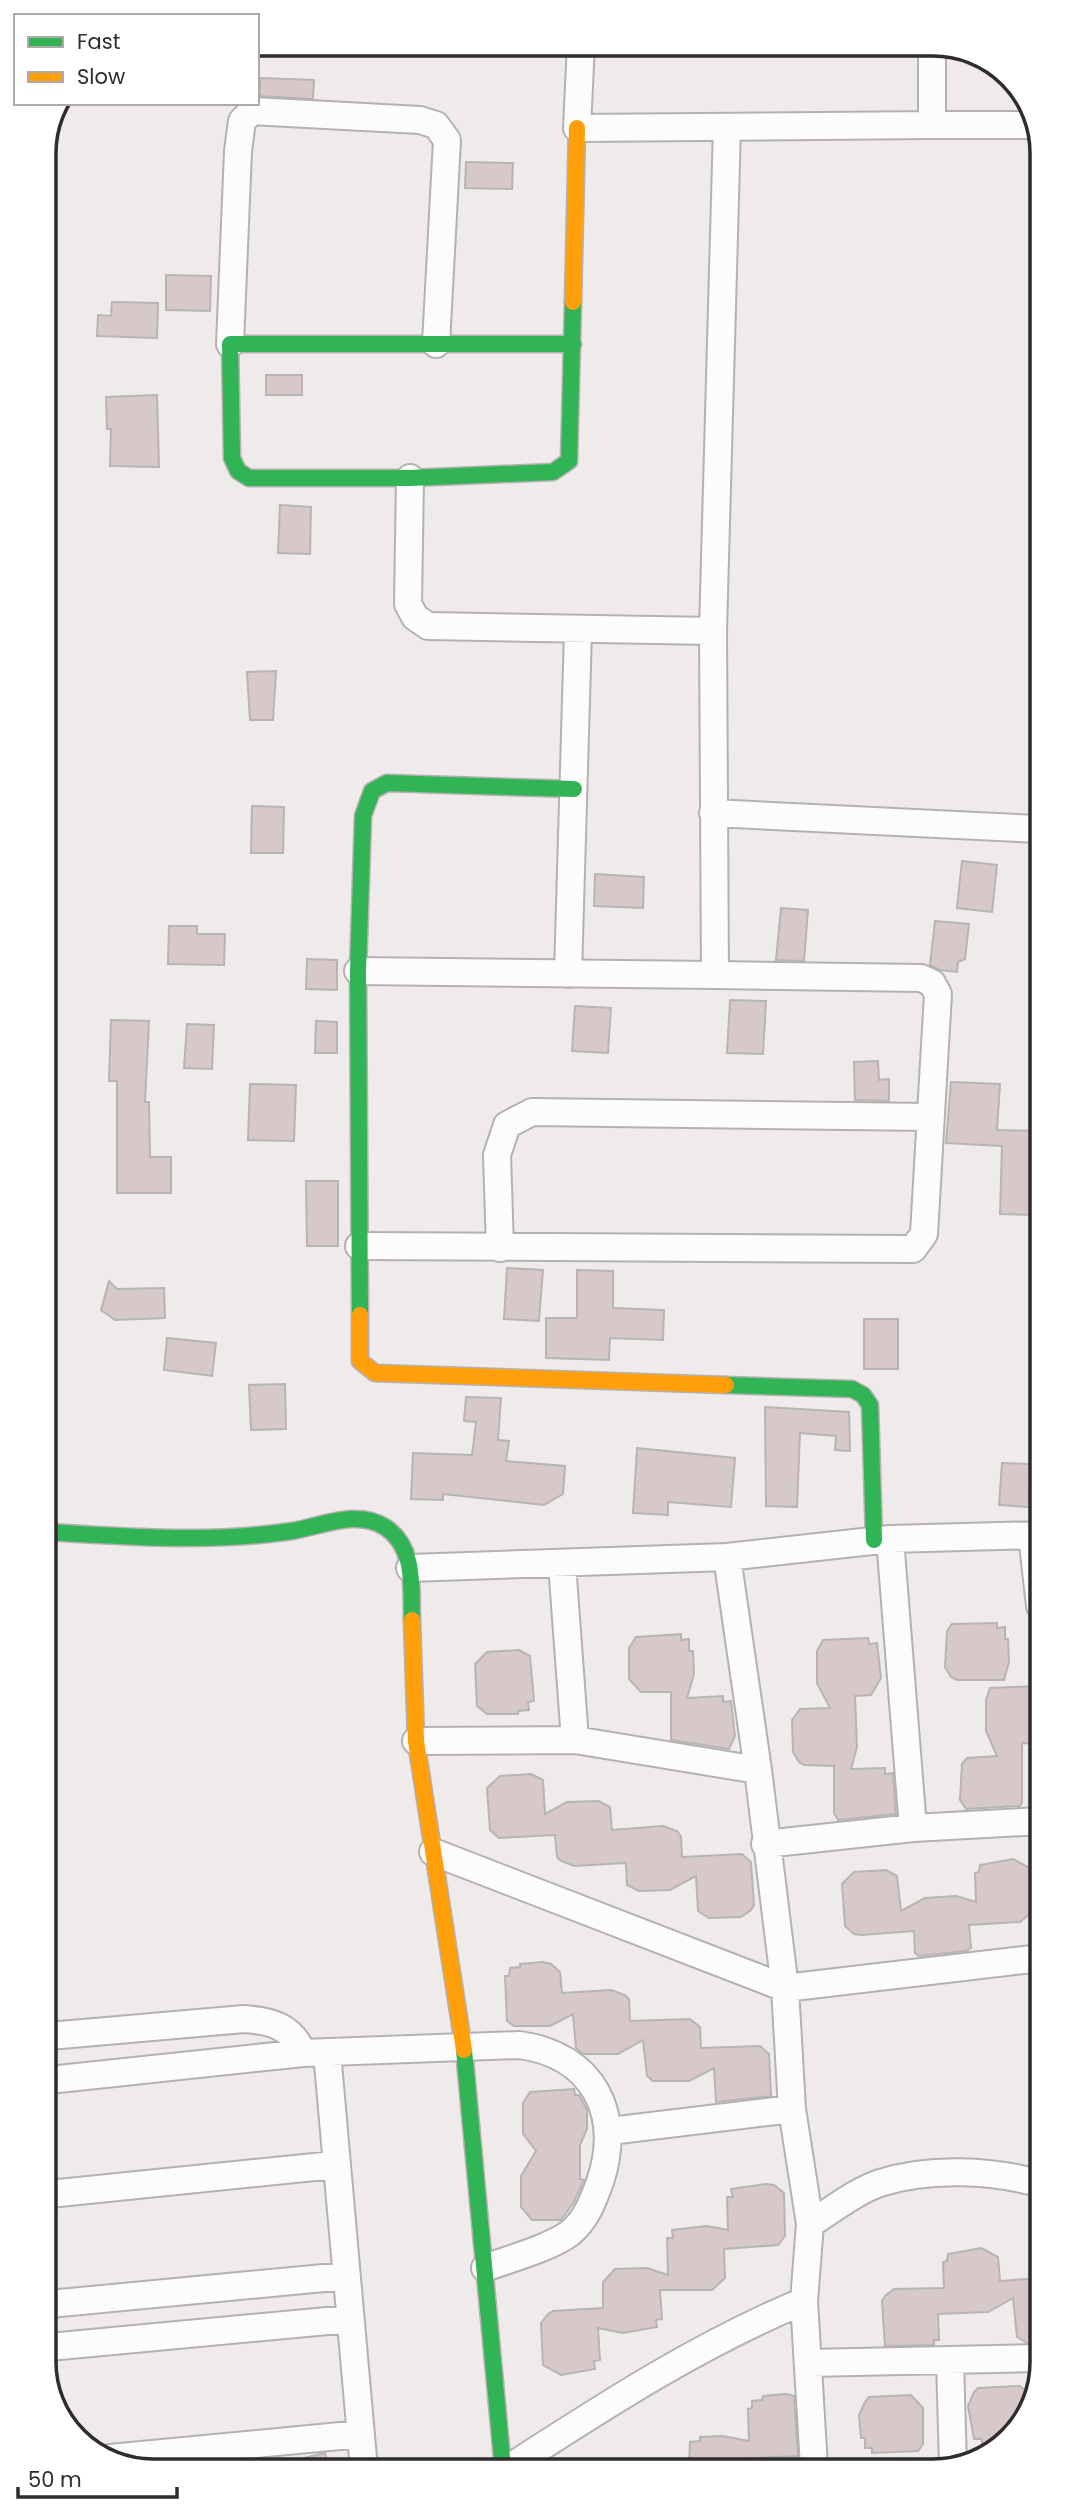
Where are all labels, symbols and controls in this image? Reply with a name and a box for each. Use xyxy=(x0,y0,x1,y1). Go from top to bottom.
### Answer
legend xyxy=(14,14,259,105)
text: Fast xyxy=(77,27,120,56)
text: Slow xyxy=(77,62,125,91)
scale bar xyxy=(18,2456,177,2500)
text: 50 m xyxy=(28,2465,82,2494)

